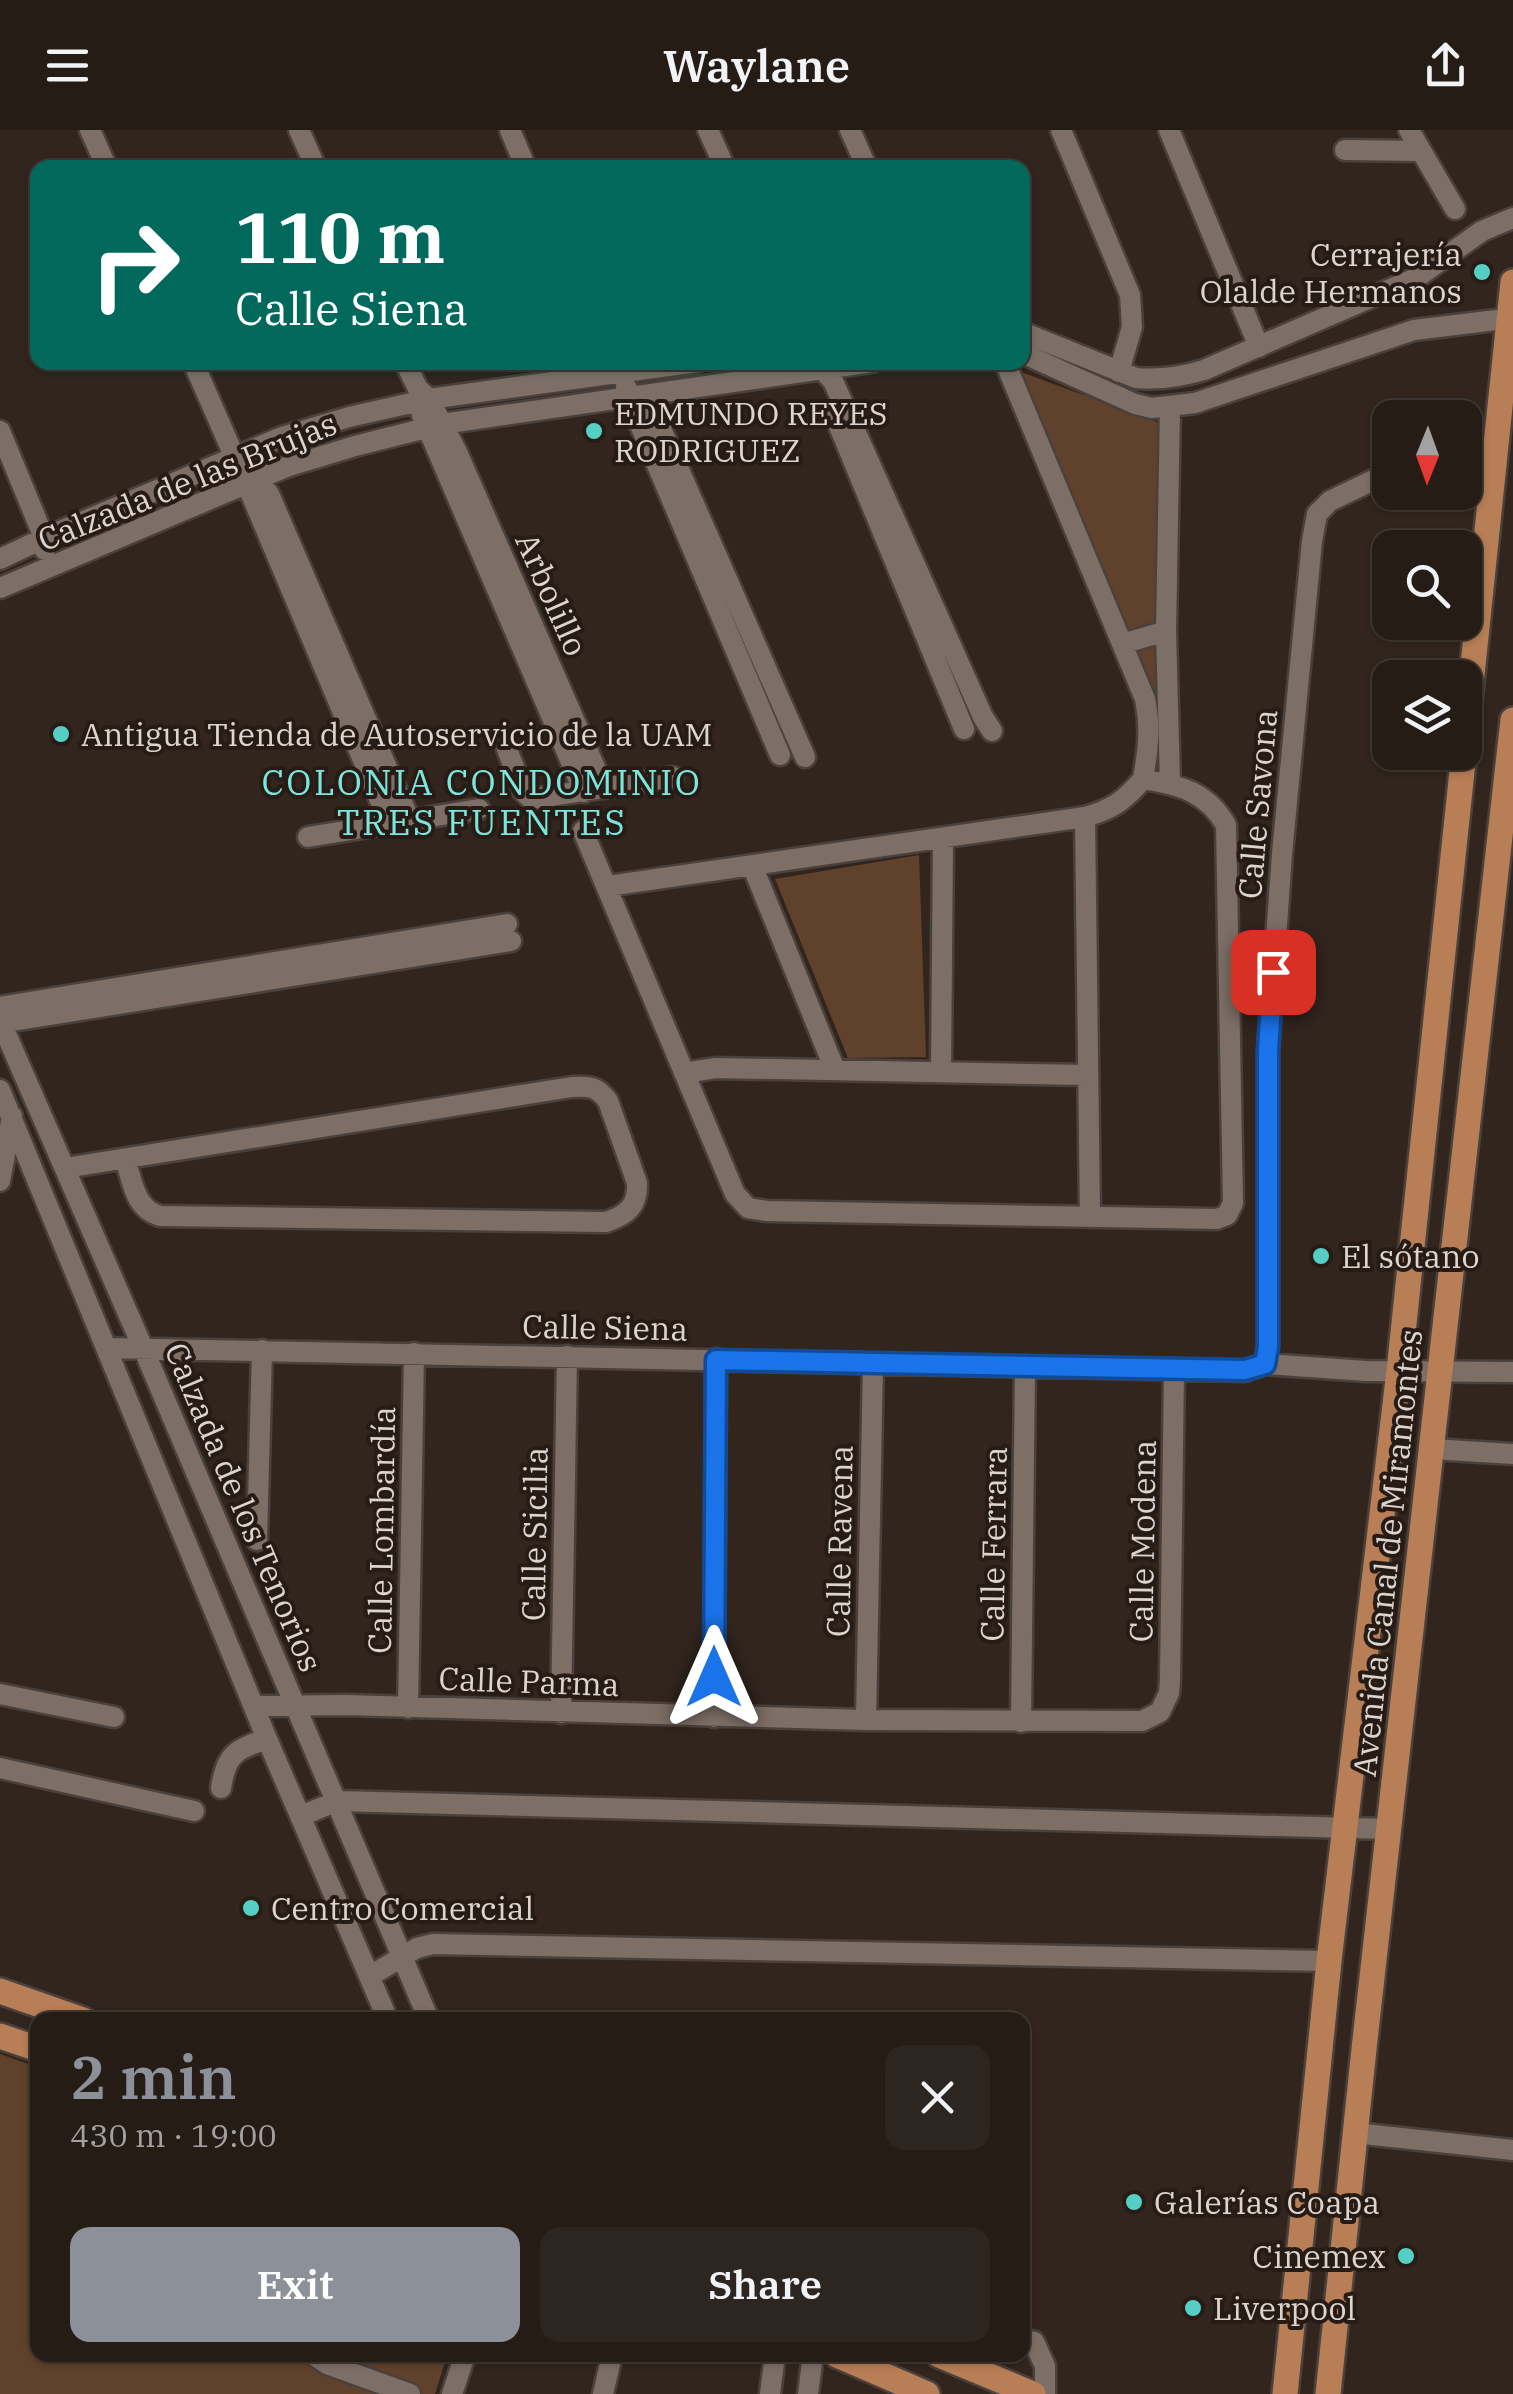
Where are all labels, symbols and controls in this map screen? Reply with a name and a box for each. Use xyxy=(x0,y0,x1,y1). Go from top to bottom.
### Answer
text: Waylane xyxy=(663,36,850,94)
icon: menu xyxy=(40,38,95,93)
icon: share xyxy=(1418,38,1473,93)
text: 110 m xyxy=(235,191,445,282)
icon: right xyxy=(70,200,200,330)
place label: Cerrajería Olalde Hermanos xyxy=(1200,233,1462,312)
marker: Cerrajería Olalde Hermanos xyxy=(1471,261,1493,283)
text: Calle Siena xyxy=(235,279,468,337)
place label: EDMUNDO REYES RODRIGUEZ xyxy=(614,392,888,471)
north arrow xyxy=(1372,400,1482,510)
map controls xyxy=(1372,400,1482,770)
street label: Calzada de las Brujas xyxy=(31,402,343,560)
marker: EDMUNDO REYES RODRIGUEZ xyxy=(583,420,605,442)
street label: Arbolillo xyxy=(506,526,598,662)
button: search xyxy=(1372,530,1482,640)
button: layers xyxy=(1372,660,1482,770)
street label: Calle Savona xyxy=(1228,707,1286,901)
place label: Antigua Tienda de Autoservicio de la UAM xyxy=(81,713,713,755)
marker: Antigua Tienda de Autoservicio de la UAM xyxy=(50,723,72,745)
district label: COLONIA CONDOMINIO TRES FUENTES xyxy=(262,759,702,845)
pin xyxy=(1231,930,1316,1015)
icon: arrive xyxy=(1246,945,1301,1000)
place label: El sótano xyxy=(1341,1235,1479,1277)
marker: El sótano xyxy=(1310,1245,1332,1267)
street label: Calle Siena xyxy=(522,1305,688,1349)
street label: Avenida Canal de Miramontes xyxy=(1343,1327,1431,1779)
street label: Calzada de los Tenorios xyxy=(156,1336,332,1678)
street label: Calle Lombardía xyxy=(358,1406,404,1654)
street label: Calle Modena xyxy=(1119,1439,1165,1643)
street label: Calle Ravena xyxy=(816,1445,862,1637)
street label: Calle Sicilia xyxy=(511,1446,557,1622)
street label: Calle Ferrara xyxy=(970,1446,1016,1642)
position arrow xyxy=(662,1625,766,1729)
street label: Calle Parma xyxy=(438,1657,620,1705)
place label: Centro Comercial xyxy=(271,1887,534,1929)
marker: Centro Comercial xyxy=(240,1897,262,1919)
text: 2 min xyxy=(70,2037,237,2116)
button: close xyxy=(885,2045,990,2150)
text: 430 m · 19:00 xyxy=(70,2114,277,2156)
place label: Galerías Coapa xyxy=(1154,2181,1380,2223)
marker: Galerías Coapa xyxy=(1123,2191,1145,2213)
button: Exit xyxy=(70,2227,520,2342)
button: Share xyxy=(540,2227,990,2342)
place label: Cinemex xyxy=(1252,2235,1386,2277)
marker: Cinemex xyxy=(1395,2245,1417,2267)
place label: Liverpool xyxy=(1213,2287,1356,2329)
marker: Liverpool xyxy=(1182,2297,1204,2319)

